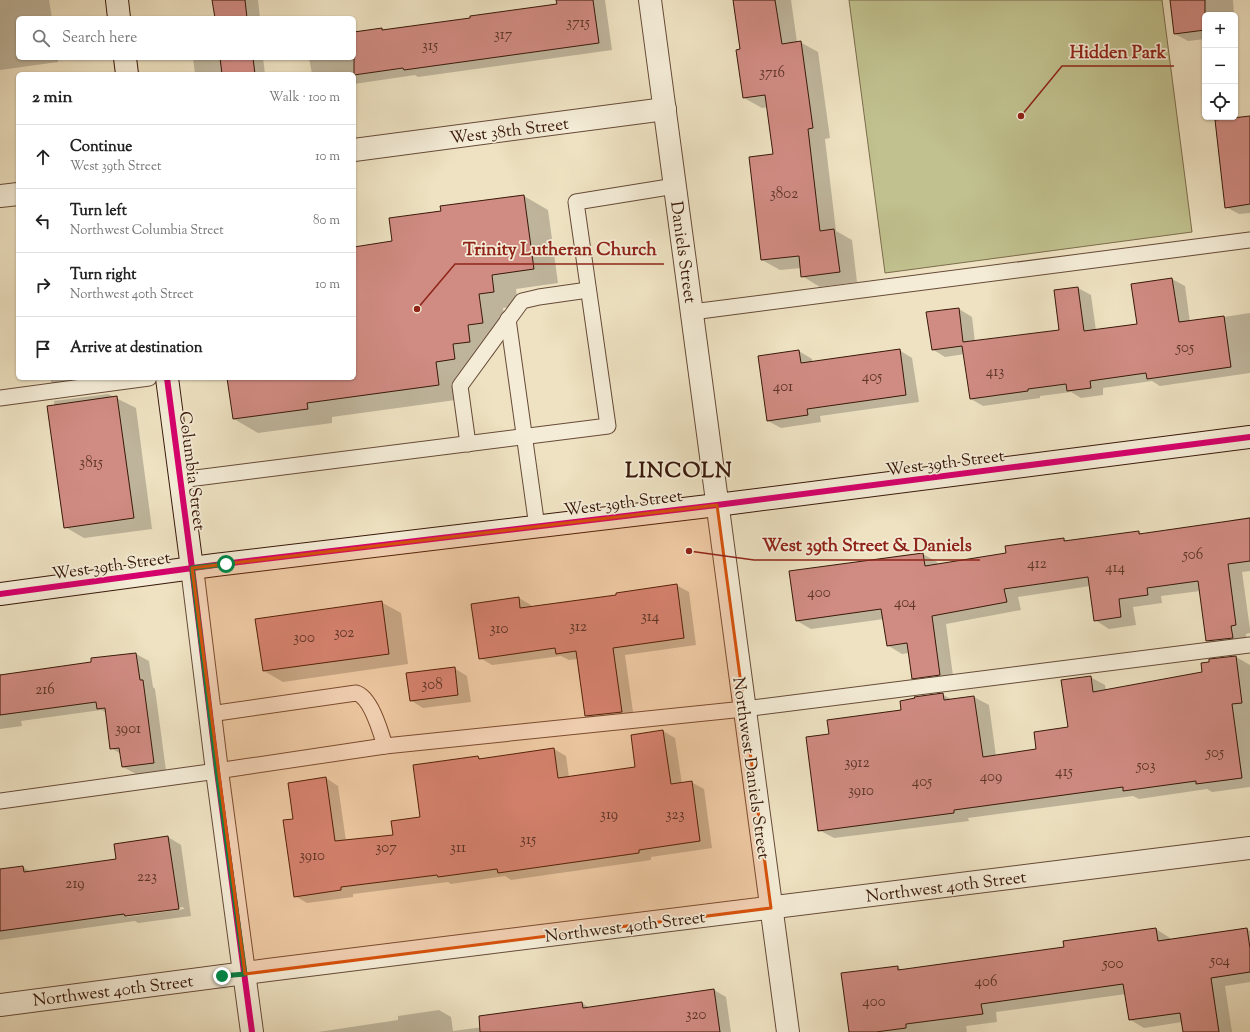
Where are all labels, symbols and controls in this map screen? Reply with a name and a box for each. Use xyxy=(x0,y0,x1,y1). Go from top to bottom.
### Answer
map controls xyxy=(1202,12,1238,120)
button: + xyxy=(1202,12,1238,48)
house number: 3715 xyxy=(566,13,590,34)
search box xyxy=(16,16,356,60)
house number: 317 xyxy=(494,25,513,46)
icon: search xyxy=(30,27,52,49)
text: Search here xyxy=(62,28,137,49)
house number: 315 xyxy=(422,36,438,57)
callout: Hidden Park xyxy=(1062,36,1174,66)
text: Hidden Park xyxy=(1070,41,1166,67)
button: − xyxy=(1202,48,1238,84)
house number: 3716 xyxy=(759,63,785,84)
button: locate xyxy=(1202,84,1238,120)
text: 2 min xyxy=(32,86,73,110)
text: Walk · 100 m xyxy=(269,89,340,107)
street label: West 38th Street xyxy=(448,113,570,151)
text: Continue xyxy=(70,137,132,158)
icon: ahead xyxy=(32,146,54,168)
text: 10 m xyxy=(315,148,340,166)
text: West 39th Street xyxy=(70,158,161,176)
house number: 3802 xyxy=(770,184,798,205)
street label: Daniels Street xyxy=(663,200,701,305)
text: Turn left xyxy=(70,201,127,222)
icon: left xyxy=(32,210,54,232)
text: 80 m xyxy=(313,212,340,230)
text: Northwest Columbia Street xyxy=(70,222,224,240)
callout: Trinity Lutheran Church xyxy=(455,234,664,264)
text: Trinity Lutheran Church xyxy=(463,238,657,264)
text: Turn right xyxy=(70,265,136,286)
icon: right xyxy=(32,274,54,296)
text: 10 m xyxy=(315,276,340,294)
text: Northwest 40th Street xyxy=(70,286,194,304)
icon: arrive xyxy=(32,338,54,360)
text: Arrive at destination xyxy=(70,338,203,359)
house number: 505 xyxy=(1175,338,1194,359)
house number: 413 xyxy=(986,362,1004,383)
house number: 405 xyxy=(862,367,882,388)
house number: 401 xyxy=(773,377,793,398)
street label: Columbia Street xyxy=(172,410,210,533)
street label: West 39th Street xyxy=(884,445,1006,483)
house number: 3815 xyxy=(79,453,103,474)
district label: LINCOLN xyxy=(625,457,733,487)
street label: West 39th Street xyxy=(562,485,684,523)
callout: West 39th Street & Daniels xyxy=(754,530,980,560)
text: West 39th Street & Daniels xyxy=(762,534,972,560)
house number: 506 xyxy=(1182,545,1203,566)
street label: West 39th Street xyxy=(50,547,172,587)
house number: 412 xyxy=(1027,554,1047,575)
route start xyxy=(217,555,235,573)
house number: 414 xyxy=(1105,558,1126,579)
house number: 400 xyxy=(807,583,831,604)
house number: 404 xyxy=(894,593,917,614)
house number: 314 xyxy=(641,607,660,628)
house number: 312 xyxy=(569,617,587,638)
house number: 310 xyxy=(490,619,509,640)
house number: 302 xyxy=(334,623,354,644)
house number: 300 xyxy=(293,628,315,649)
house number: 308 xyxy=(421,675,443,696)
street label: Northwest Daniels Street xyxy=(725,676,775,861)
house number: 216 xyxy=(35,680,55,701)
house number: 3901 xyxy=(115,719,141,740)
house number: 505 xyxy=(1205,743,1224,764)
house number: 3912 xyxy=(844,753,870,774)
house number: 503 xyxy=(1135,756,1156,777)
house number: 415 xyxy=(1055,762,1073,783)
house number: 409 xyxy=(980,767,1002,788)
house number: 405 xyxy=(912,772,932,793)
house number: 3910 xyxy=(848,781,874,802)
house number: 319 xyxy=(600,805,618,826)
house number: 323 xyxy=(665,805,685,826)
house number: 315 xyxy=(520,830,536,851)
house number: 307 xyxy=(375,838,397,859)
house number: 311 xyxy=(450,838,466,859)
house number: 3910 xyxy=(299,846,325,867)
street label: Northwest 40th Street xyxy=(865,866,1028,910)
house number: 223 xyxy=(137,867,157,888)
house number: 219 xyxy=(65,874,85,895)
street label: Northwest 40th Street xyxy=(544,906,707,950)
house number: 504 xyxy=(1209,951,1230,972)
house number: 500 xyxy=(1101,954,1124,975)
route end xyxy=(213,967,231,985)
street label: Northwest 40th Street xyxy=(32,970,195,1014)
house number: 406 xyxy=(975,972,997,993)
house number: 400 xyxy=(862,992,886,1013)
house number: 320 xyxy=(685,1005,707,1026)

